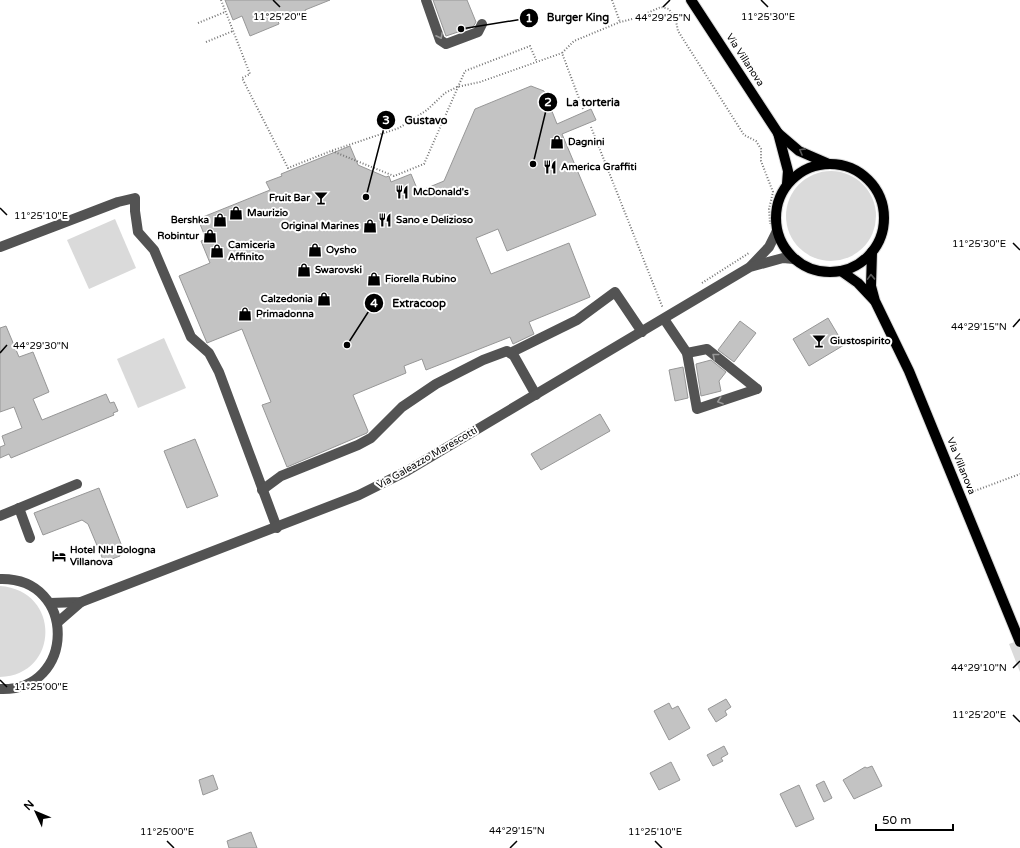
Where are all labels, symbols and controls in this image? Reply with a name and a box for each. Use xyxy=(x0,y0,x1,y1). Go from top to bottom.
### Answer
callout: Burger King xyxy=(519,6,617,29)
text: 11°25'20"E xyxy=(253,11,307,23)
text: 1 xyxy=(525,11,533,25)
text: Burger King xyxy=(547,11,609,25)
text: 11°25'30"E xyxy=(741,11,795,23)
text: 44°29'25"N xyxy=(635,12,691,24)
street label: Via Villanova xyxy=(724,31,766,89)
one-way arrow xyxy=(435,32,443,39)
callout: La torteria xyxy=(538,91,628,114)
text: 2 xyxy=(544,95,552,109)
text: La torteria xyxy=(566,96,620,109)
callout: Gustavo xyxy=(376,108,455,131)
text: 3 xyxy=(382,113,390,127)
text: Gustavo xyxy=(405,114,448,127)
shop icon: Dagnini xyxy=(549,134,565,150)
place label: Dagnini xyxy=(568,136,605,148)
one-way arrow xyxy=(799,149,806,156)
restaurant icon: America Graffiti xyxy=(542,159,558,175)
place label: America Graffiti xyxy=(561,161,637,173)
restaurant icon: McDonald's xyxy=(394,184,410,200)
place label: McDonald's xyxy=(413,186,469,198)
bar icon: Fruit Bar xyxy=(313,190,329,206)
place label: Fruit Bar xyxy=(269,192,310,204)
shop icon: Maurizio xyxy=(228,205,244,221)
place label: Maurizio xyxy=(247,207,288,219)
text: 11°25'10"E xyxy=(14,210,68,222)
shop icon: Bershka xyxy=(212,212,228,228)
restaurant icon: Sano e Delizioso xyxy=(377,212,393,228)
place label: Bershka xyxy=(171,214,209,226)
place label: Sano e Delizioso xyxy=(396,214,473,226)
shop icon: Original Marines xyxy=(362,218,378,234)
place label: Original Marines xyxy=(281,220,359,232)
shop icon: Robintur xyxy=(202,228,218,244)
place label: Robintur xyxy=(157,230,199,242)
text: 11°25'30"E xyxy=(952,238,1006,250)
place label: Camiceria Affinito xyxy=(228,239,276,263)
shop icon: Oysho xyxy=(307,242,323,258)
shop icon: Camiceria Affinito xyxy=(209,243,225,259)
place label: Oysho xyxy=(326,244,356,256)
shop icon: Swarovski xyxy=(296,262,312,278)
place label: Swarovski xyxy=(315,264,363,276)
shop icon: Fiorella Rubino xyxy=(366,271,382,287)
place label: Fiorella Rubino xyxy=(385,273,456,285)
one-way arrow xyxy=(867,274,875,280)
shop icon: Calzedonia xyxy=(316,291,332,307)
callout: Extracoop xyxy=(364,291,454,314)
place label: Calzedonia xyxy=(261,293,313,305)
text: 4 xyxy=(370,296,378,310)
text: Extracoop xyxy=(392,297,446,311)
shop icon: Primadonna xyxy=(237,306,253,322)
place label: Primadonna xyxy=(256,308,314,320)
text: 44°29'15"N xyxy=(951,321,1007,333)
bar icon: Giustospirito xyxy=(811,333,827,349)
place label: Giustospirito xyxy=(830,335,891,347)
text: 44°29'30"N xyxy=(13,340,69,352)
one-way arrow xyxy=(713,353,720,360)
one-way arrow xyxy=(716,397,723,405)
street label: Via Galeazzo Marescotti xyxy=(375,424,479,492)
street label: Via Villanova xyxy=(944,436,978,496)
place label: Hotel NH Bologna Villanova xyxy=(70,544,156,568)
hotel icon: Hotel NH Bologna Villanova xyxy=(51,548,67,564)
text: 44°29'10"N xyxy=(951,662,1007,674)
text: 11°25'00"E xyxy=(14,681,68,693)
text: 11°25'20"E xyxy=(952,709,1006,721)
north arrow xyxy=(16,792,56,832)
text: N xyxy=(21,798,37,813)
scale bar xyxy=(876,806,953,832)
text: 50 m xyxy=(882,813,911,827)
text: 44°29'15"N xyxy=(489,825,545,837)
text: 11°25'00"E xyxy=(140,826,194,838)
text: 11°25'10"E xyxy=(628,826,682,838)

